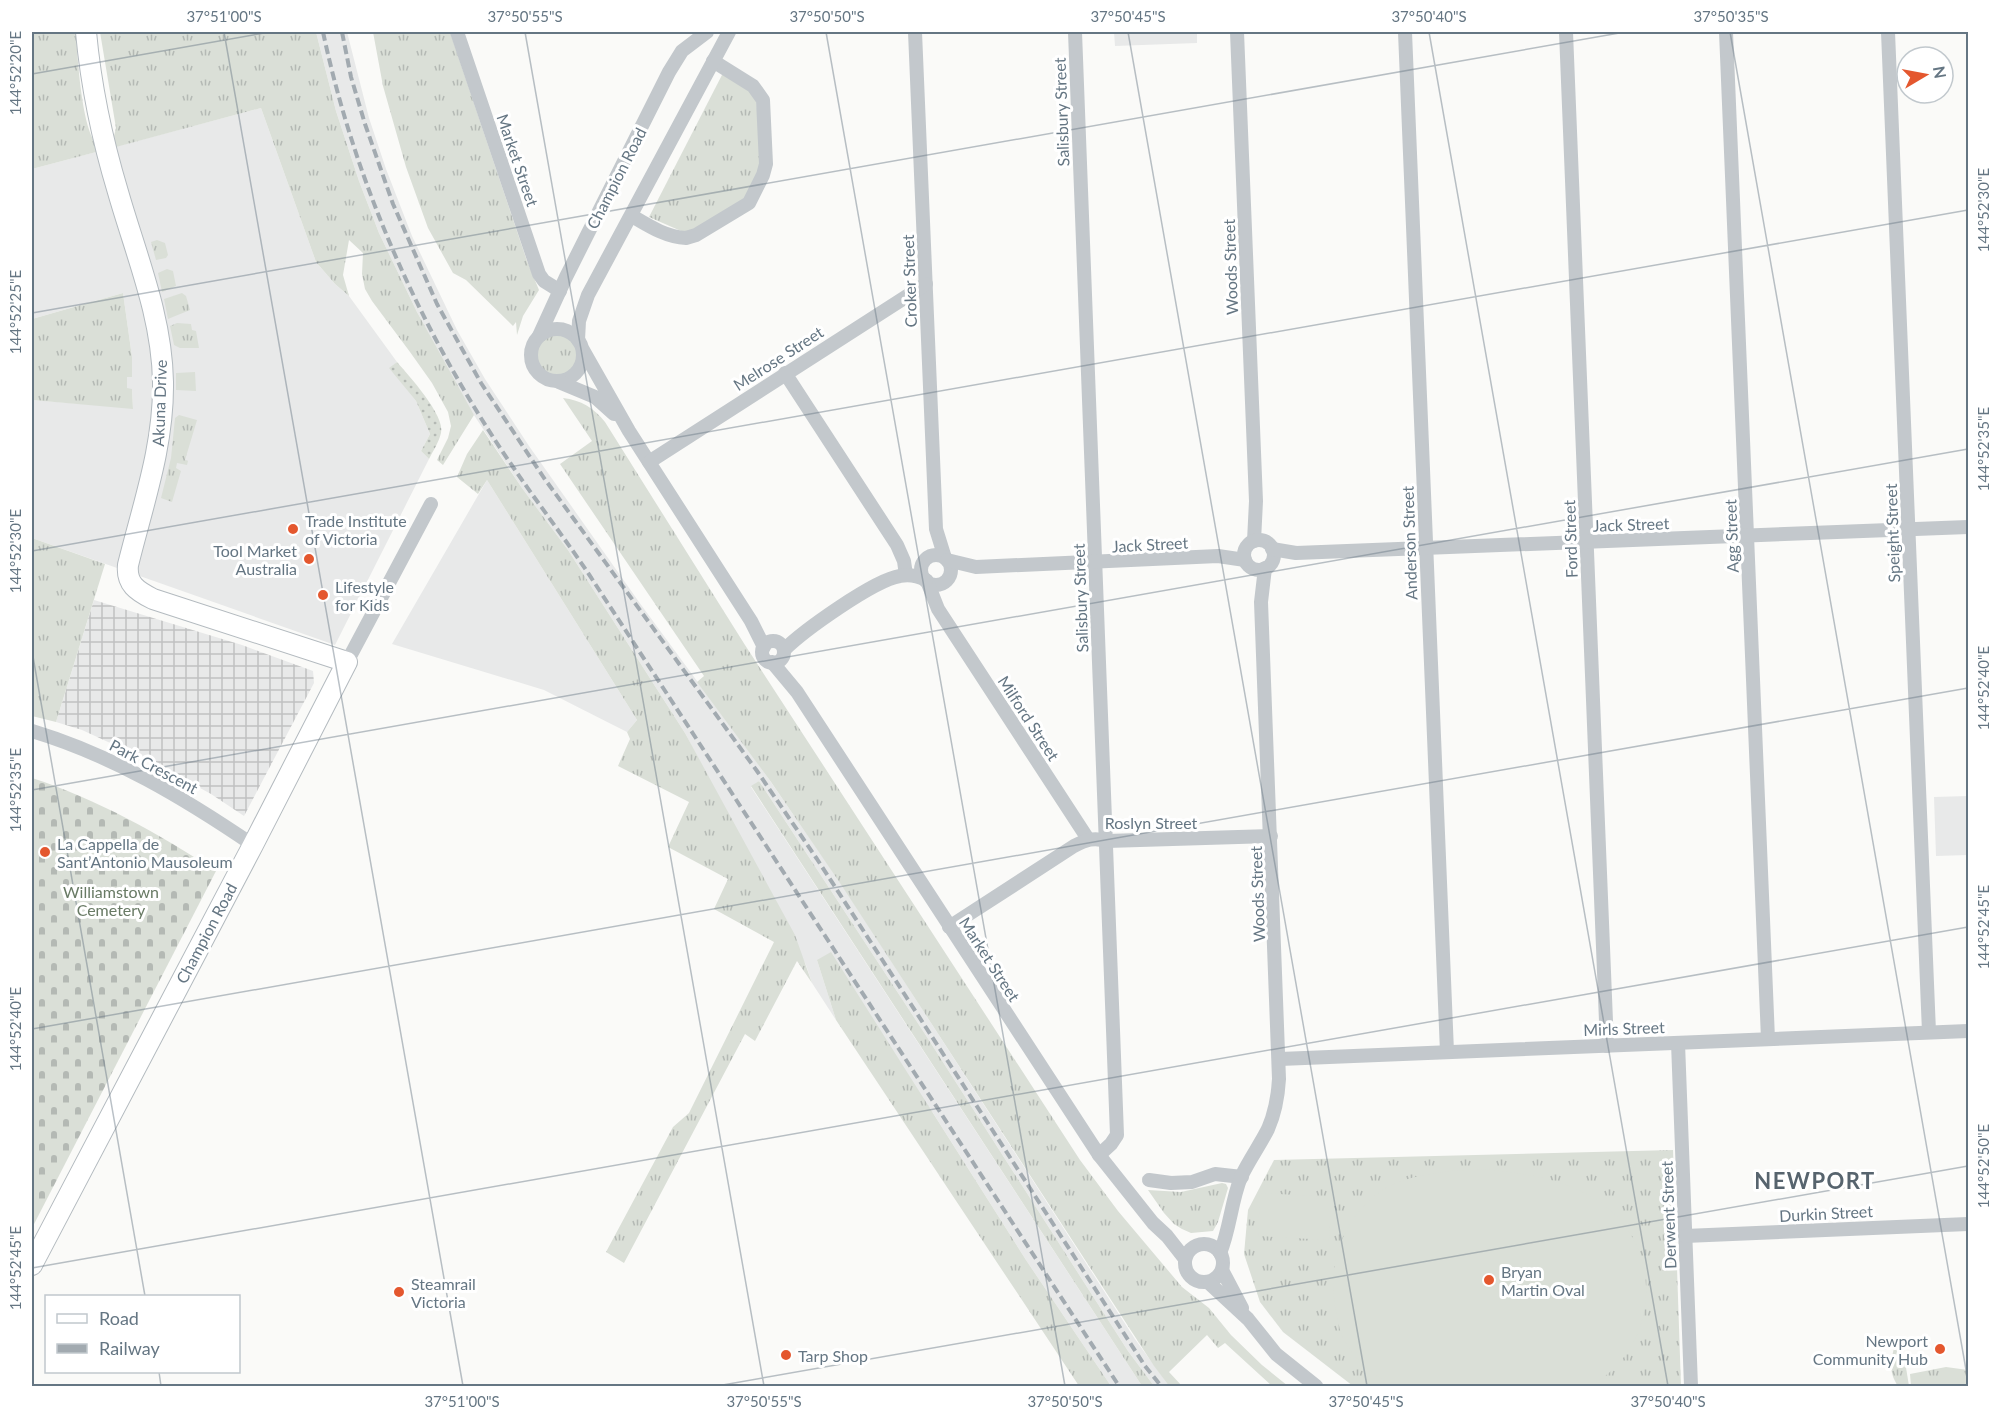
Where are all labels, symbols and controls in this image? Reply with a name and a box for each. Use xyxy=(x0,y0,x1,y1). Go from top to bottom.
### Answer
text: 37°51'00"S xyxy=(186,7,262,25)
text: 37°50'55"S xyxy=(487,7,563,25)
text: 37°50'50"S xyxy=(789,7,865,25)
text: 37°50'45"S xyxy=(1090,7,1166,25)
text: 37°50'40"S xyxy=(1391,7,1467,25)
text: 37°50'35"S xyxy=(1693,7,1769,25)
text: 144°52'20"E xyxy=(6,31,24,115)
north arrow xyxy=(1895,45,1955,105)
street label: Salisbury Street xyxy=(1050,57,1072,167)
text: N xyxy=(1930,65,1951,80)
street label: Market Street xyxy=(493,111,543,209)
street label: Champion Road xyxy=(582,124,650,232)
text: 144°52'30"E xyxy=(1974,168,1992,252)
street label: Woods Street xyxy=(1219,218,1241,315)
street label: Croker Street xyxy=(898,234,920,328)
text: 144°52'25"E xyxy=(6,270,24,354)
street label: Melrose Street xyxy=(730,322,827,394)
street label: Akuna Drive xyxy=(148,359,170,447)
text: 144°52'35"E xyxy=(1974,407,1992,491)
street label: Speight Street xyxy=(1881,483,1903,583)
street label: Anderson Street xyxy=(1398,485,1420,600)
street label: Ford Street xyxy=(1559,499,1581,578)
street label: Agg Street xyxy=(1720,499,1742,573)
text: 144°52'30"E xyxy=(6,509,24,593)
place label: Trade Institute of Victoria xyxy=(305,511,407,548)
street label: Jack Street xyxy=(1592,513,1670,535)
marker: Trade Institute of Victoria xyxy=(286,522,300,536)
street label: Jack Street xyxy=(1111,533,1189,555)
place label: Tool Market Australia xyxy=(213,541,297,578)
street label: Salisbury Street xyxy=(1069,543,1091,653)
marker: Tool Market Australia xyxy=(302,552,316,566)
place label: Lifestyle for Kids xyxy=(335,577,394,614)
marker: Lifestyle for Kids xyxy=(316,588,330,602)
text: 144°52'40"E xyxy=(1974,646,1992,730)
street label: Milford Street xyxy=(994,672,1064,764)
street label: Park Crescent xyxy=(107,735,202,797)
text: 144°52'35"E xyxy=(6,748,24,832)
street label: Roslyn Street xyxy=(1105,813,1198,832)
place label: La Cappella de Sant’Antonio Mausoleum xyxy=(57,834,233,871)
marker: La Cappella de Sant’Antonio Mausoleum xyxy=(38,845,52,859)
street label: Woods Street xyxy=(1246,845,1268,942)
street label: Champion Road xyxy=(172,879,240,987)
park label: Williamstown Cemetery xyxy=(63,882,159,919)
text: 144°52'45"E xyxy=(1974,885,1992,969)
street label: Market Street xyxy=(956,913,1024,1005)
text: 144°52'40"E xyxy=(6,987,24,1071)
street label: Mirls Street xyxy=(1583,1017,1665,1039)
text: 144°52'50"E xyxy=(1974,1124,1992,1208)
street label: Derwent Street xyxy=(1657,1160,1679,1269)
district label: NEWPORT xyxy=(1754,1167,1876,1194)
street label: Durkin Street xyxy=(1779,1201,1874,1225)
text: 144°52'45"E xyxy=(6,1226,24,1310)
place label: Bryan Martin Oval xyxy=(1501,1262,1585,1299)
marker: Bryan Martin Oval xyxy=(1482,1273,1496,1287)
place label: Steamrail Victoria xyxy=(411,1274,476,1311)
marker: Steamrail Victoria xyxy=(392,1285,406,1299)
legend xyxy=(45,1295,240,1373)
text: Road xyxy=(99,1307,139,1329)
place label: Newport Community Hub xyxy=(1813,1331,1928,1368)
text: Railway xyxy=(99,1337,160,1359)
marker: Newport Community Hub xyxy=(1933,1342,1947,1356)
place label: Tarp Shop xyxy=(798,1346,868,1365)
marker: Tarp Shop xyxy=(779,1348,793,1362)
text: 37°51'00"S xyxy=(424,1392,500,1410)
text: 37°50'55"S xyxy=(726,1392,802,1410)
text: 37°50'50"S xyxy=(1027,1392,1103,1410)
text: 37°50'45"S xyxy=(1328,1392,1404,1410)
text: 37°50'40"S xyxy=(1630,1392,1706,1410)

